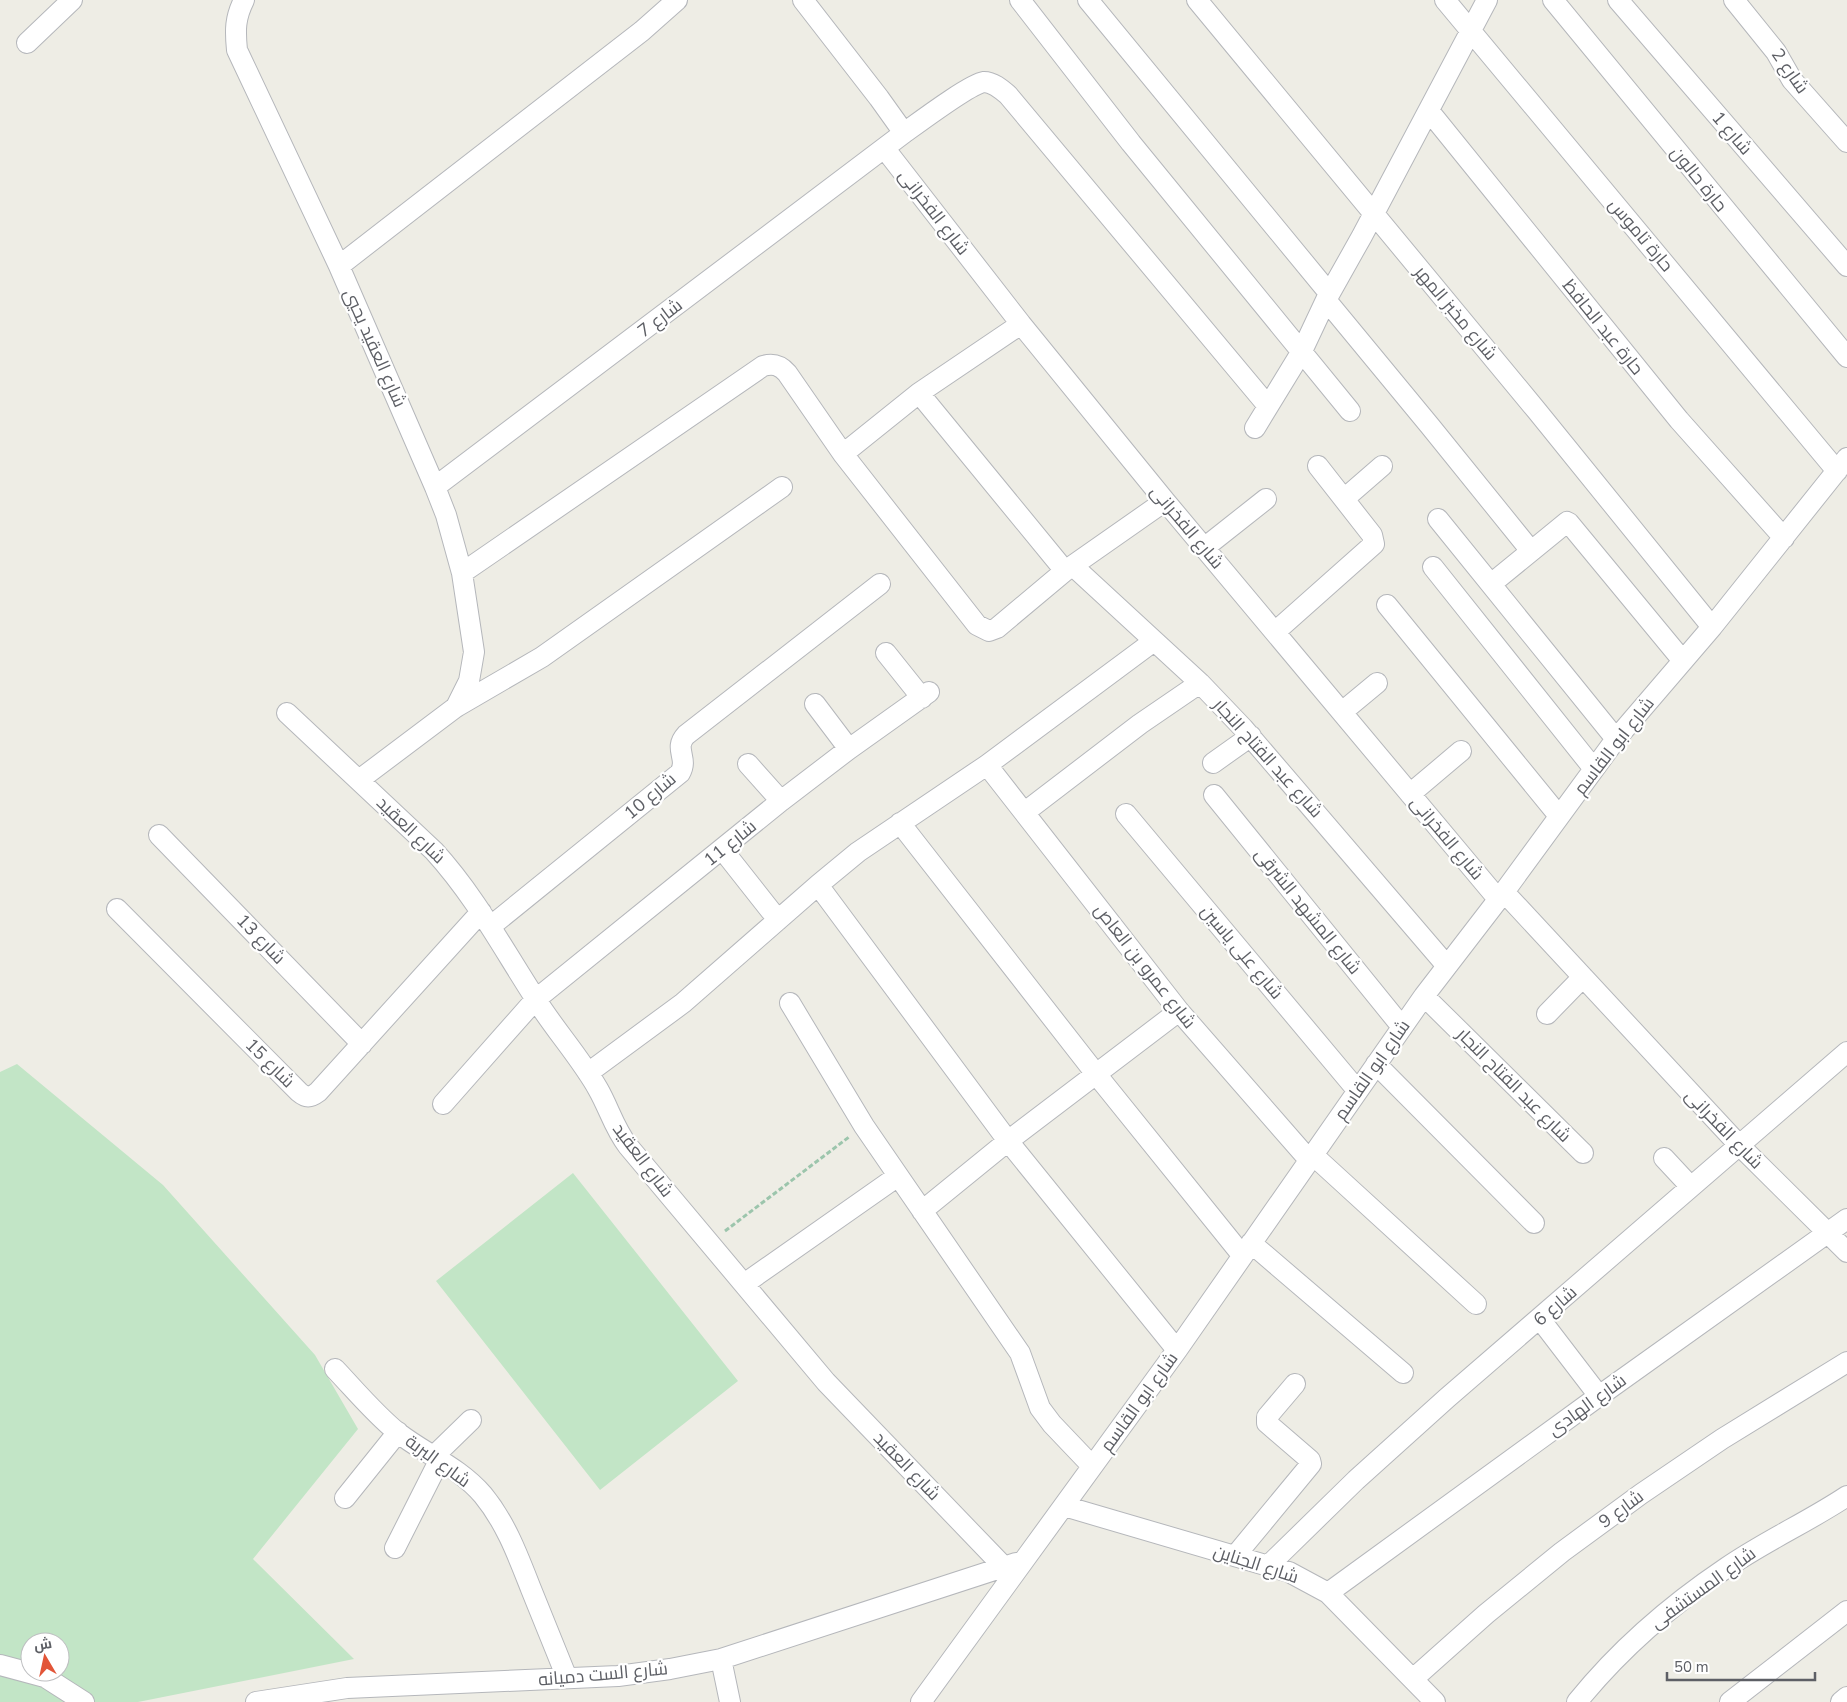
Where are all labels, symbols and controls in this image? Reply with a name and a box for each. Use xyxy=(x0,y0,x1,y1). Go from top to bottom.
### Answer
street label: شارع 2 xyxy=(1766,44,1814,98)
street label: شارع 1 xyxy=(1706,106,1758,160)
street label: حارة حالون xyxy=(1665,141,1733,217)
street label: شارع الفخرانى xyxy=(893,164,975,260)
street label: حارة تاموس xyxy=(1603,193,1679,277)
street label: شارع مخبز المهر xyxy=(1409,260,1503,365)
street label: حارة عبد الحافظ xyxy=(1557,274,1649,380)
street label: شارع العقيد يحيي xyxy=(338,285,412,411)
street label: شارع 7 xyxy=(633,293,687,343)
street label: شارع الفخرانى xyxy=(1145,480,1229,574)
street label: شارع ابو القاسم xyxy=(1568,692,1660,800)
street label: شارع عبد الفتاح النجار xyxy=(1207,693,1328,823)
street label: شارع 10 xyxy=(619,767,681,825)
street label: شارع العقيد xyxy=(371,791,451,869)
street label: شارع الفخرانى xyxy=(1405,791,1489,885)
street label: شارع 11 xyxy=(699,814,761,872)
street label: شارع المشهد الشرقى xyxy=(1249,843,1367,979)
street label: شارع عمرو بن العاص xyxy=(1089,899,1201,1033)
street label: شارع على ياسين xyxy=(1195,900,1289,1004)
street label: شارع 13 xyxy=(231,909,291,969)
street label: شارع ابو القاسم xyxy=(1328,1015,1416,1125)
street label: شارع عبد الفتاح النجار xyxy=(1451,1022,1576,1147)
street label: شارع 15 xyxy=(240,1033,300,1093)
street label: شارع الفخرانى xyxy=(1680,1084,1768,1174)
street label: شارع العقيد xyxy=(607,1118,679,1202)
street label: شارع 6 xyxy=(1528,1280,1582,1332)
street label: شارع ابو القاسم xyxy=(1095,1347,1183,1457)
street label: شارع الهادى xyxy=(1543,1368,1631,1442)
street label: شارع العقيد xyxy=(868,1426,946,1506)
street label: شارع البربة xyxy=(401,1429,475,1493)
street label: شارع 9 xyxy=(1594,1485,1648,1533)
street label: شارع الجناين xyxy=(1210,1539,1302,1589)
street label: شارع المستشفى xyxy=(1645,1542,1761,1634)
north arrow xyxy=(20,1632,70,1682)
text: ش xyxy=(33,1634,53,1655)
scale bar xyxy=(1667,1650,1814,1682)
street label: شارع الست دميانه xyxy=(537,1656,669,1692)
text: 50 m xyxy=(1674,1657,1709,1677)

